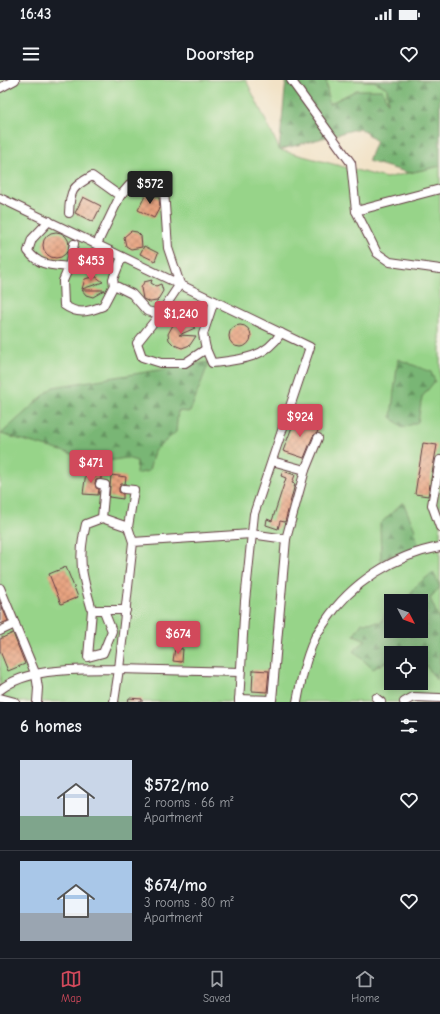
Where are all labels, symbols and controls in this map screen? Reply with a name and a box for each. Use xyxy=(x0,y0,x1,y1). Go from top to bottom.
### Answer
text: 16:43 xyxy=(20,5,51,23)
icon: menu xyxy=(20,43,42,65)
icon: heart xyxy=(398,43,420,65)
text: Doorstep xyxy=(186,44,254,65)
pin: $572 xyxy=(126,171,174,205)
text: $572 xyxy=(136,176,164,191)
pin: $453 xyxy=(67,248,115,282)
text: $453 xyxy=(77,253,105,268)
pin: $1,240 xyxy=(148,301,214,335)
text: $1,240 xyxy=(163,306,199,321)
pin: $924 xyxy=(276,404,324,438)
text: $924 xyxy=(287,409,313,424)
pin: $471 xyxy=(67,450,115,484)
text: $471 xyxy=(79,455,103,470)
north arrow xyxy=(384,594,428,638)
map controls xyxy=(384,594,428,690)
pin: $674 xyxy=(154,621,202,655)
text: $674 xyxy=(165,626,191,641)
button: locate xyxy=(384,646,428,690)
icon: filters xyxy=(398,715,420,737)
text: 6 homes xyxy=(20,717,82,736)
icon: home xyxy=(52,776,100,824)
text: $572/mo xyxy=(144,776,209,795)
icon: heart xyxy=(398,789,420,811)
text: 2 rooms · 66 m² xyxy=(144,795,233,810)
text: Apartment xyxy=(144,810,202,825)
text: $674/mo xyxy=(144,876,207,895)
icon: home xyxy=(52,877,100,925)
icon: heart xyxy=(398,890,420,912)
text: 3 rooms · 80 m² xyxy=(144,895,234,910)
text: Apartment xyxy=(144,910,202,925)
tab: Map xyxy=(60,968,82,1005)
tab: Saved xyxy=(203,968,231,1005)
tab: Home xyxy=(351,968,380,1005)

